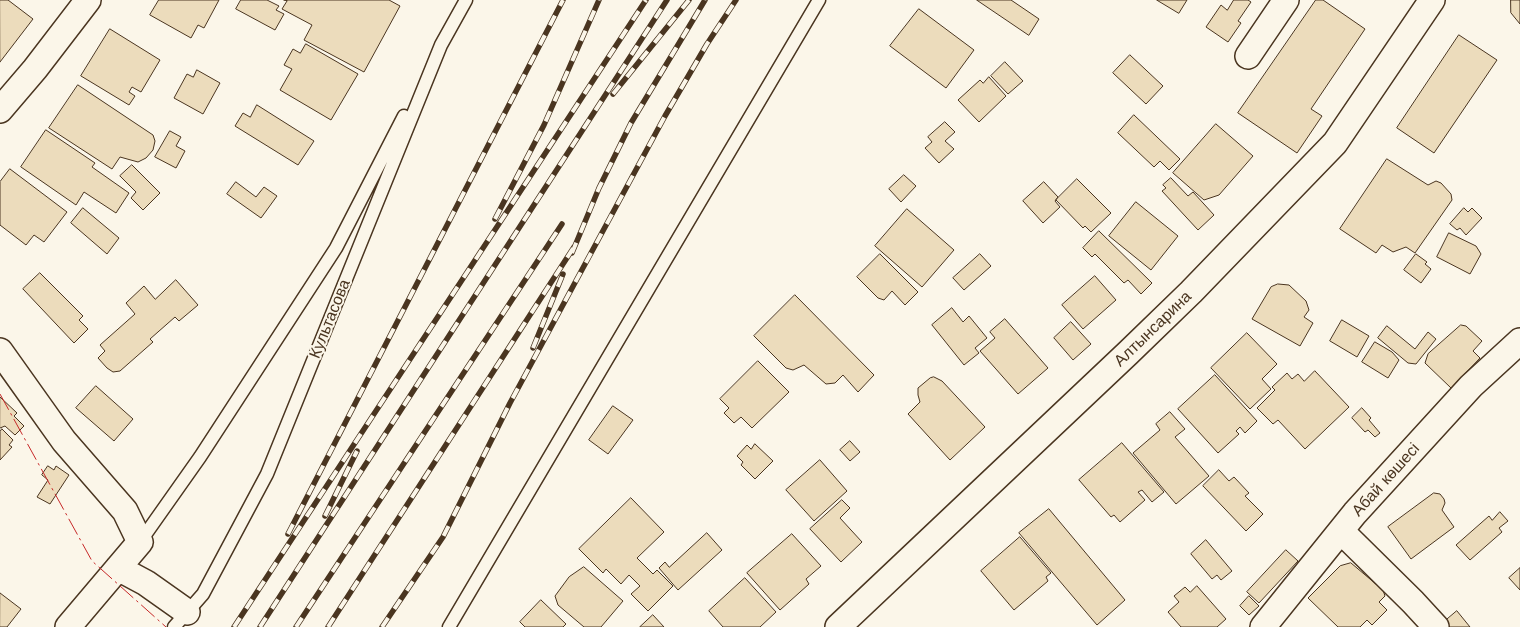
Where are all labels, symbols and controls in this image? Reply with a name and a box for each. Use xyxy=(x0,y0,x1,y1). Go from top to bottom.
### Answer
street label: Культасова xyxy=(305,277,355,361)
street label: Алтынсарина xyxy=(1110,287,1196,371)
street label: Абай көшесі xyxy=(1348,439,1424,521)

